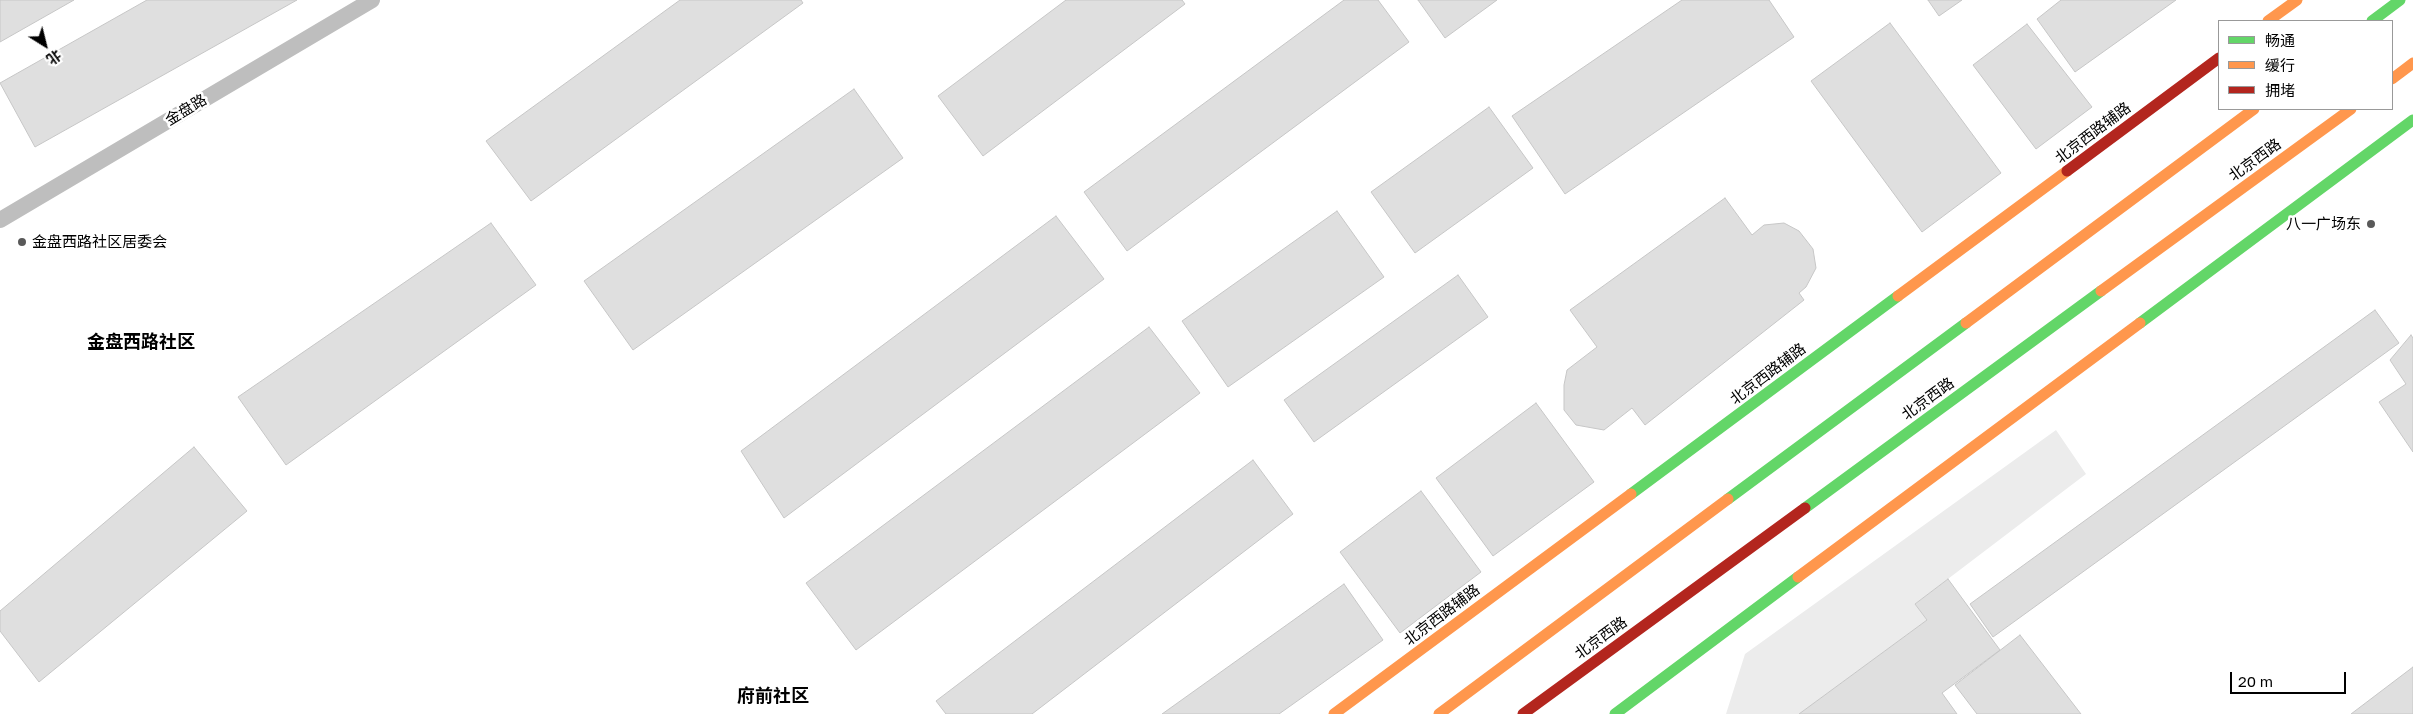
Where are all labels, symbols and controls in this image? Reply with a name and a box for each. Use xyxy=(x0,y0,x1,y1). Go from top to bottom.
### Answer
north arrow xyxy=(20,20,70,70)
legend xyxy=(2218,20,2393,110)
text: 畅通 xyxy=(2265,31,2295,49)
text: 北 xyxy=(43,47,65,69)
text: 缓行 xyxy=(2265,56,2295,74)
text: 拥堵 xyxy=(2265,81,2295,99)
street label: 金盘路 xyxy=(162,91,210,129)
street label: 北京西路辅路 xyxy=(2052,99,2134,167)
street label: 北京西路 xyxy=(2225,135,2285,185)
place label: 八一广场东 xyxy=(2286,215,2361,233)
marker: 八一广场东 xyxy=(2365,218,2377,230)
place label: 金盘西路社区居委会 xyxy=(32,233,167,251)
marker: 金盘西路社区居委会 xyxy=(16,236,28,248)
district label: 金盘西路社区 xyxy=(87,331,195,353)
street label: 北京西路辅路 xyxy=(1727,340,1809,408)
street label: 北京西路 xyxy=(1898,374,1958,424)
street label: 北京西路辅路 xyxy=(1401,581,1483,649)
street label: 北京西路 xyxy=(1571,613,1631,663)
scale bar xyxy=(2233,662,2349,694)
text: 20 m xyxy=(2238,672,2273,690)
district label: 府前社区 xyxy=(737,685,809,707)

